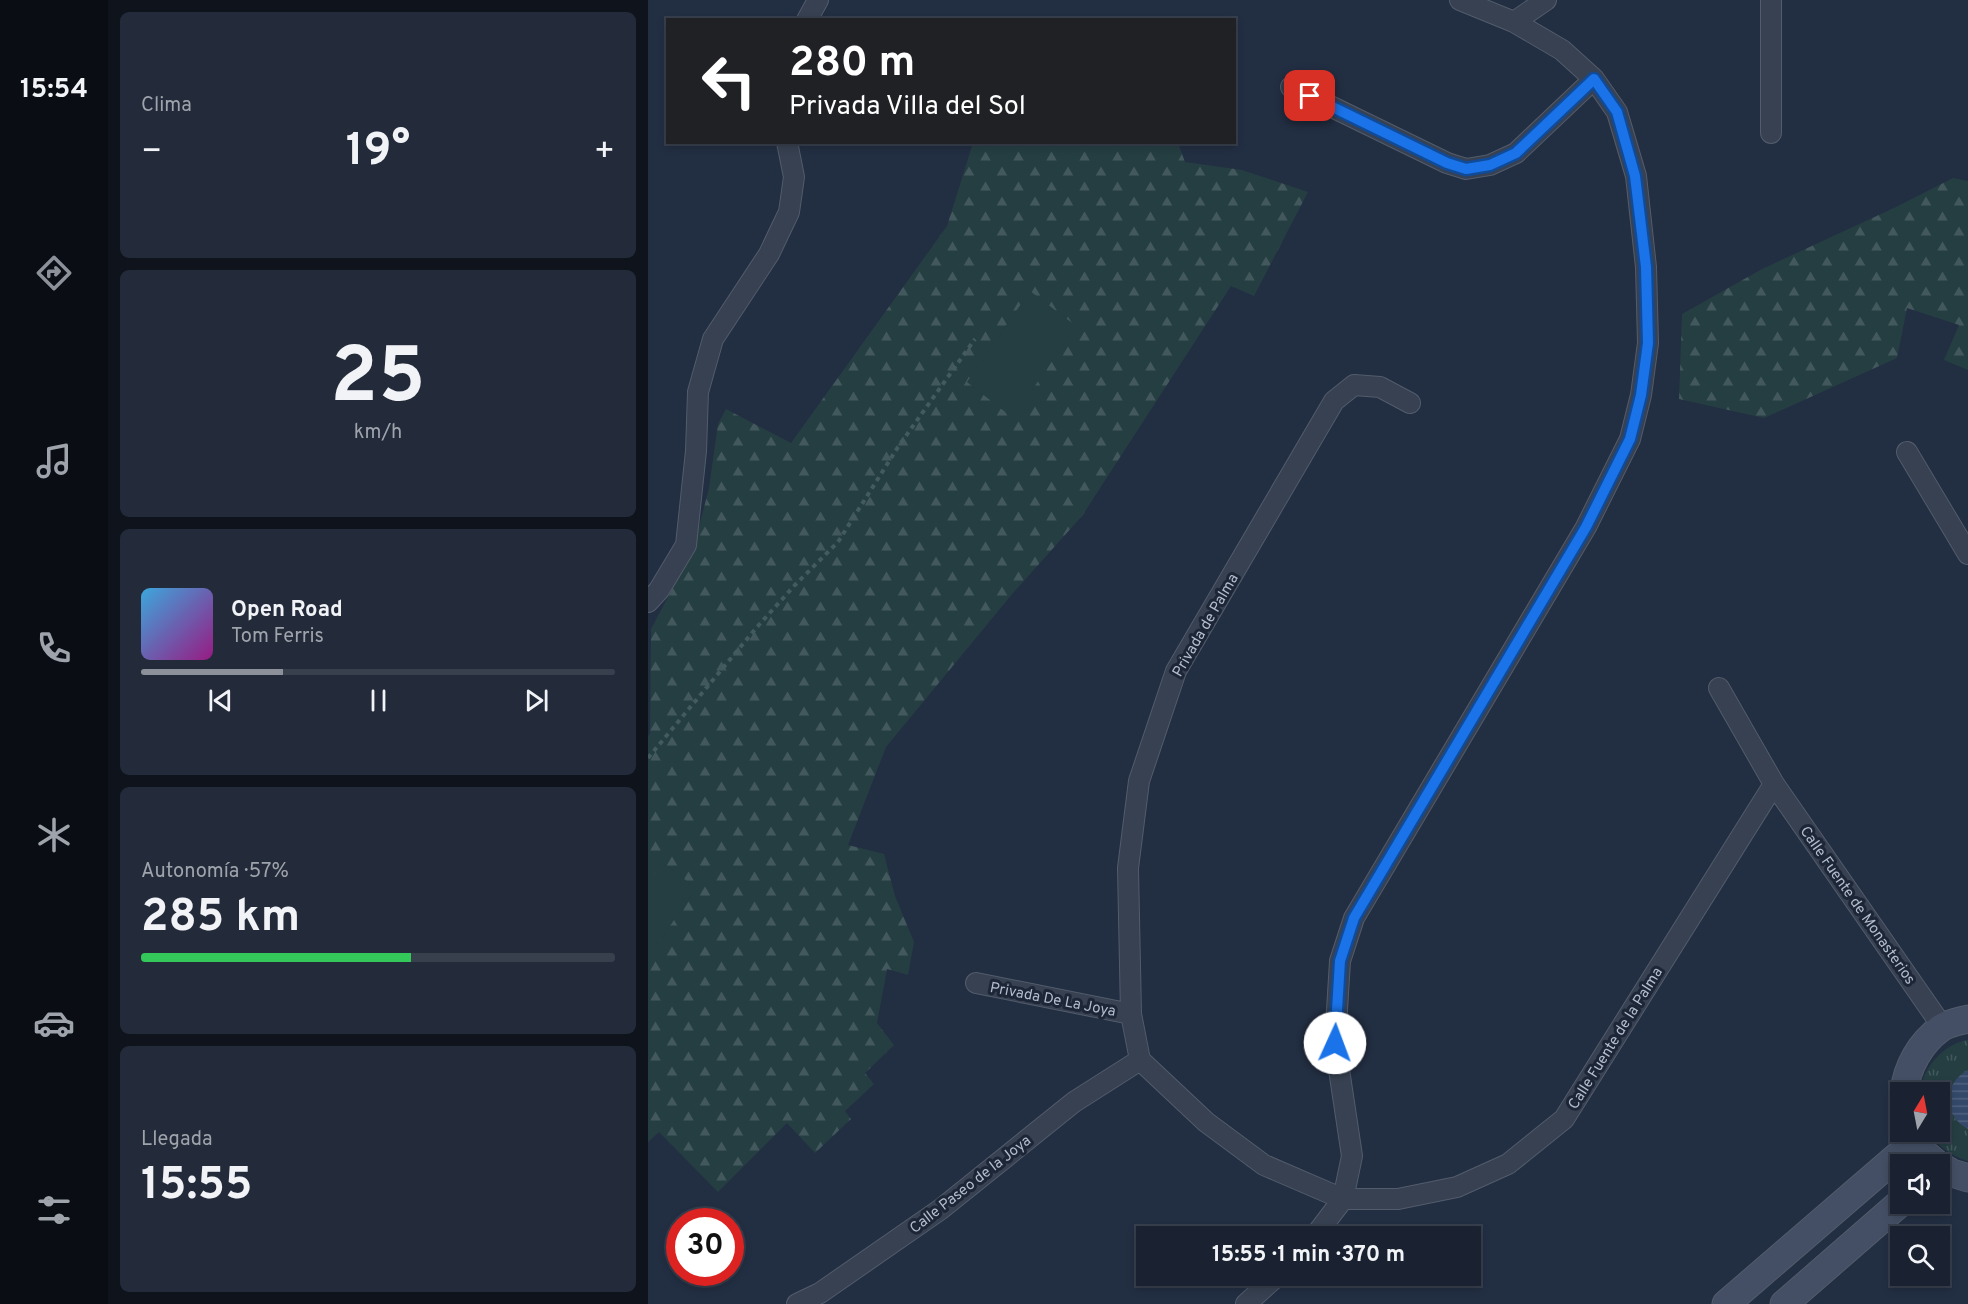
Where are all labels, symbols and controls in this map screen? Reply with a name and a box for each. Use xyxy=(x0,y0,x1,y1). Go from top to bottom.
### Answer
text: 280 m xyxy=(789,38,915,91)
icon: left xyxy=(690,42,768,120)
pin xyxy=(1284,70,1335,121)
text: 15:54 xyxy=(20,73,88,107)
icon: arrive xyxy=(1293,79,1326,112)
text: Privada Villa del Sol xyxy=(789,90,1026,124)
text: Clima xyxy=(141,93,192,119)
text: 19° xyxy=(346,124,410,181)
text: − xyxy=(141,132,162,174)
text: + xyxy=(594,132,615,174)
icon: directions xyxy=(33,252,75,294)
text: 25 xyxy=(330,331,426,430)
text: km/h xyxy=(354,420,402,446)
icon: music xyxy=(33,440,75,482)
street label: Privada de Palma xyxy=(1169,571,1244,681)
text: Open Road xyxy=(231,597,343,624)
text: Tom Ferris xyxy=(231,624,324,650)
icon: phone xyxy=(33,627,75,669)
icon: previous xyxy=(204,684,237,717)
icon: pause xyxy=(362,684,395,717)
icon: next xyxy=(520,684,553,717)
icon: climate xyxy=(33,814,75,856)
street label: Calle Fuente de Monasterios xyxy=(1795,823,1919,989)
text: Autonomía · 57% xyxy=(141,859,289,885)
text: 285 km xyxy=(141,890,300,947)
street label: Calle Fuente de la Palma xyxy=(1565,964,1668,1113)
street label: Privada De La Joya xyxy=(988,979,1117,1022)
icon: car xyxy=(33,1002,75,1044)
position arrow xyxy=(1303,1011,1367,1075)
north arrow xyxy=(1890,1082,1950,1142)
map controls xyxy=(1890,1082,1950,1286)
text: Llegada xyxy=(141,1127,213,1153)
street label: Calle Paseo de la Joya xyxy=(907,1132,1035,1238)
button: sound xyxy=(1890,1154,1950,1214)
text: 15:55 xyxy=(141,1158,252,1215)
icon: filters xyxy=(33,1189,75,1231)
speed limit sign: 30 xyxy=(666,1208,744,1286)
button: search xyxy=(1890,1226,1950,1286)
text: 15:55 · 1 min · 370 m xyxy=(1212,1242,1405,1269)

